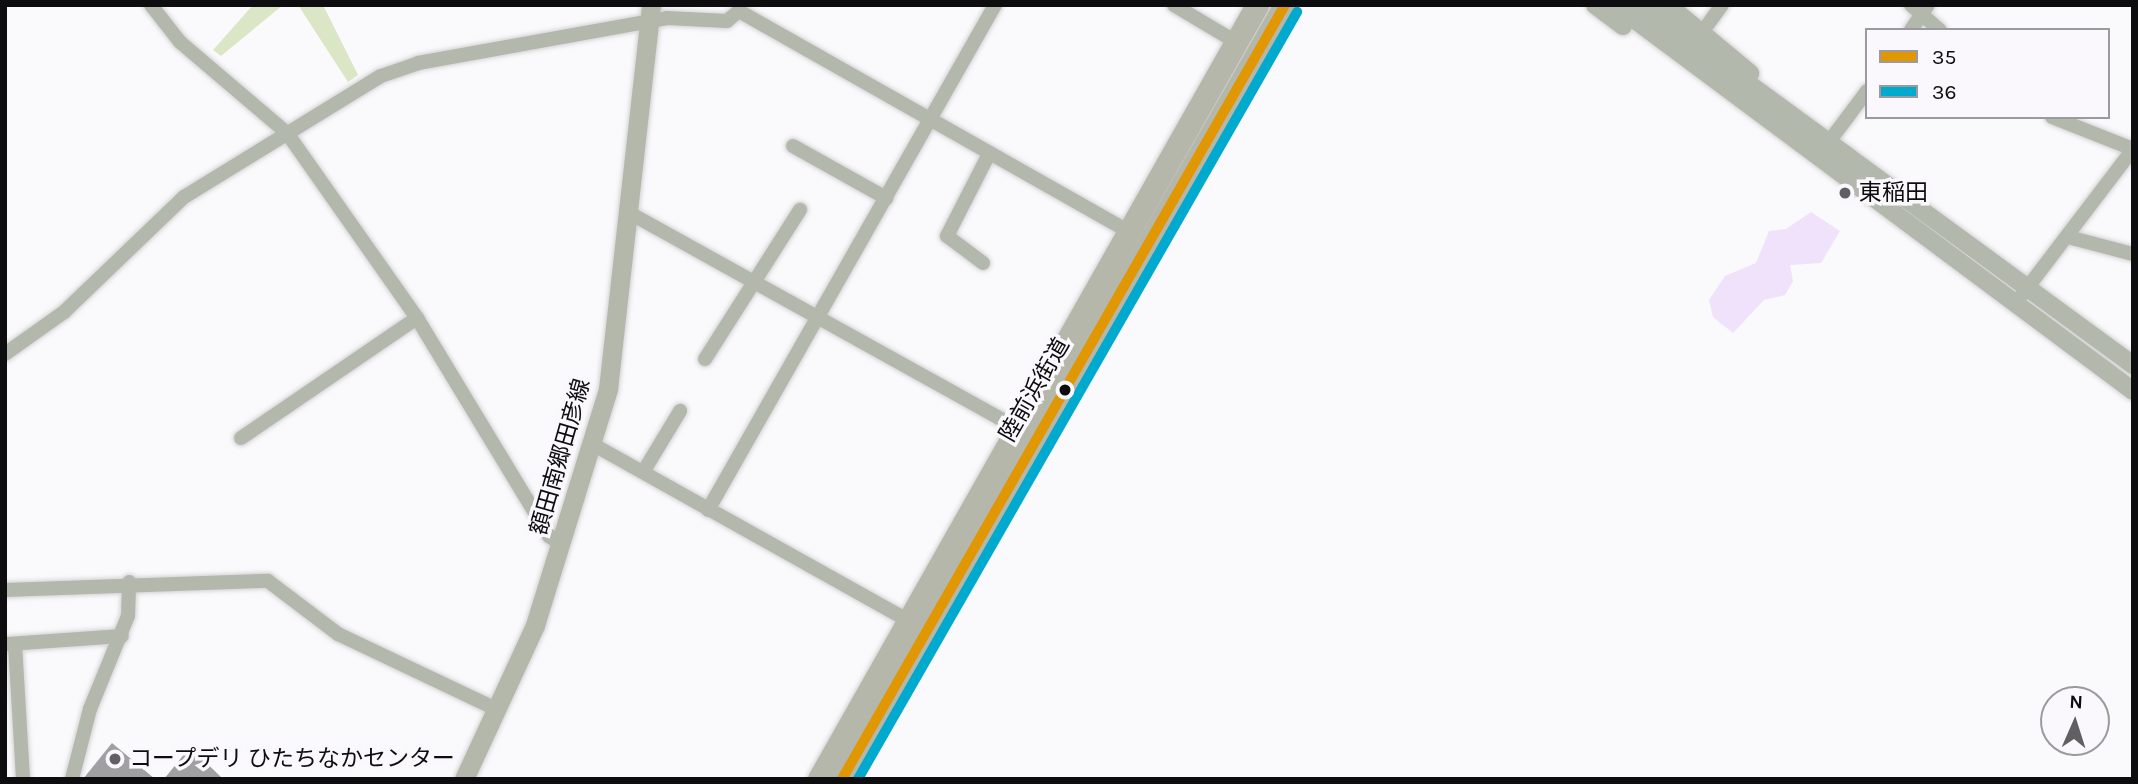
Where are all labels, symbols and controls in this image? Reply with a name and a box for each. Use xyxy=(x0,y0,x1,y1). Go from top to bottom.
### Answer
legend xyxy=(1865,28,2110,119)
text: 35 xyxy=(1932,45,1956,69)
text: 36 xyxy=(1932,80,1956,104)
place label: 東稲田 xyxy=(1859,179,1928,207)
marker: 東稲田 xyxy=(1837,185,1853,201)
street label: 陸前浜街道 xyxy=(994,333,1076,447)
street label: 額田南郷田彦線 xyxy=(526,376,596,538)
unlabelled marker xyxy=(1058,383,1072,397)
north arrow xyxy=(2040,686,2110,756)
text: N xyxy=(2069,691,2083,713)
place label: コープデリ ひたちなかセンター xyxy=(129,745,456,773)
marker: コープデリ ひたちなかセンター xyxy=(107,751,123,767)

